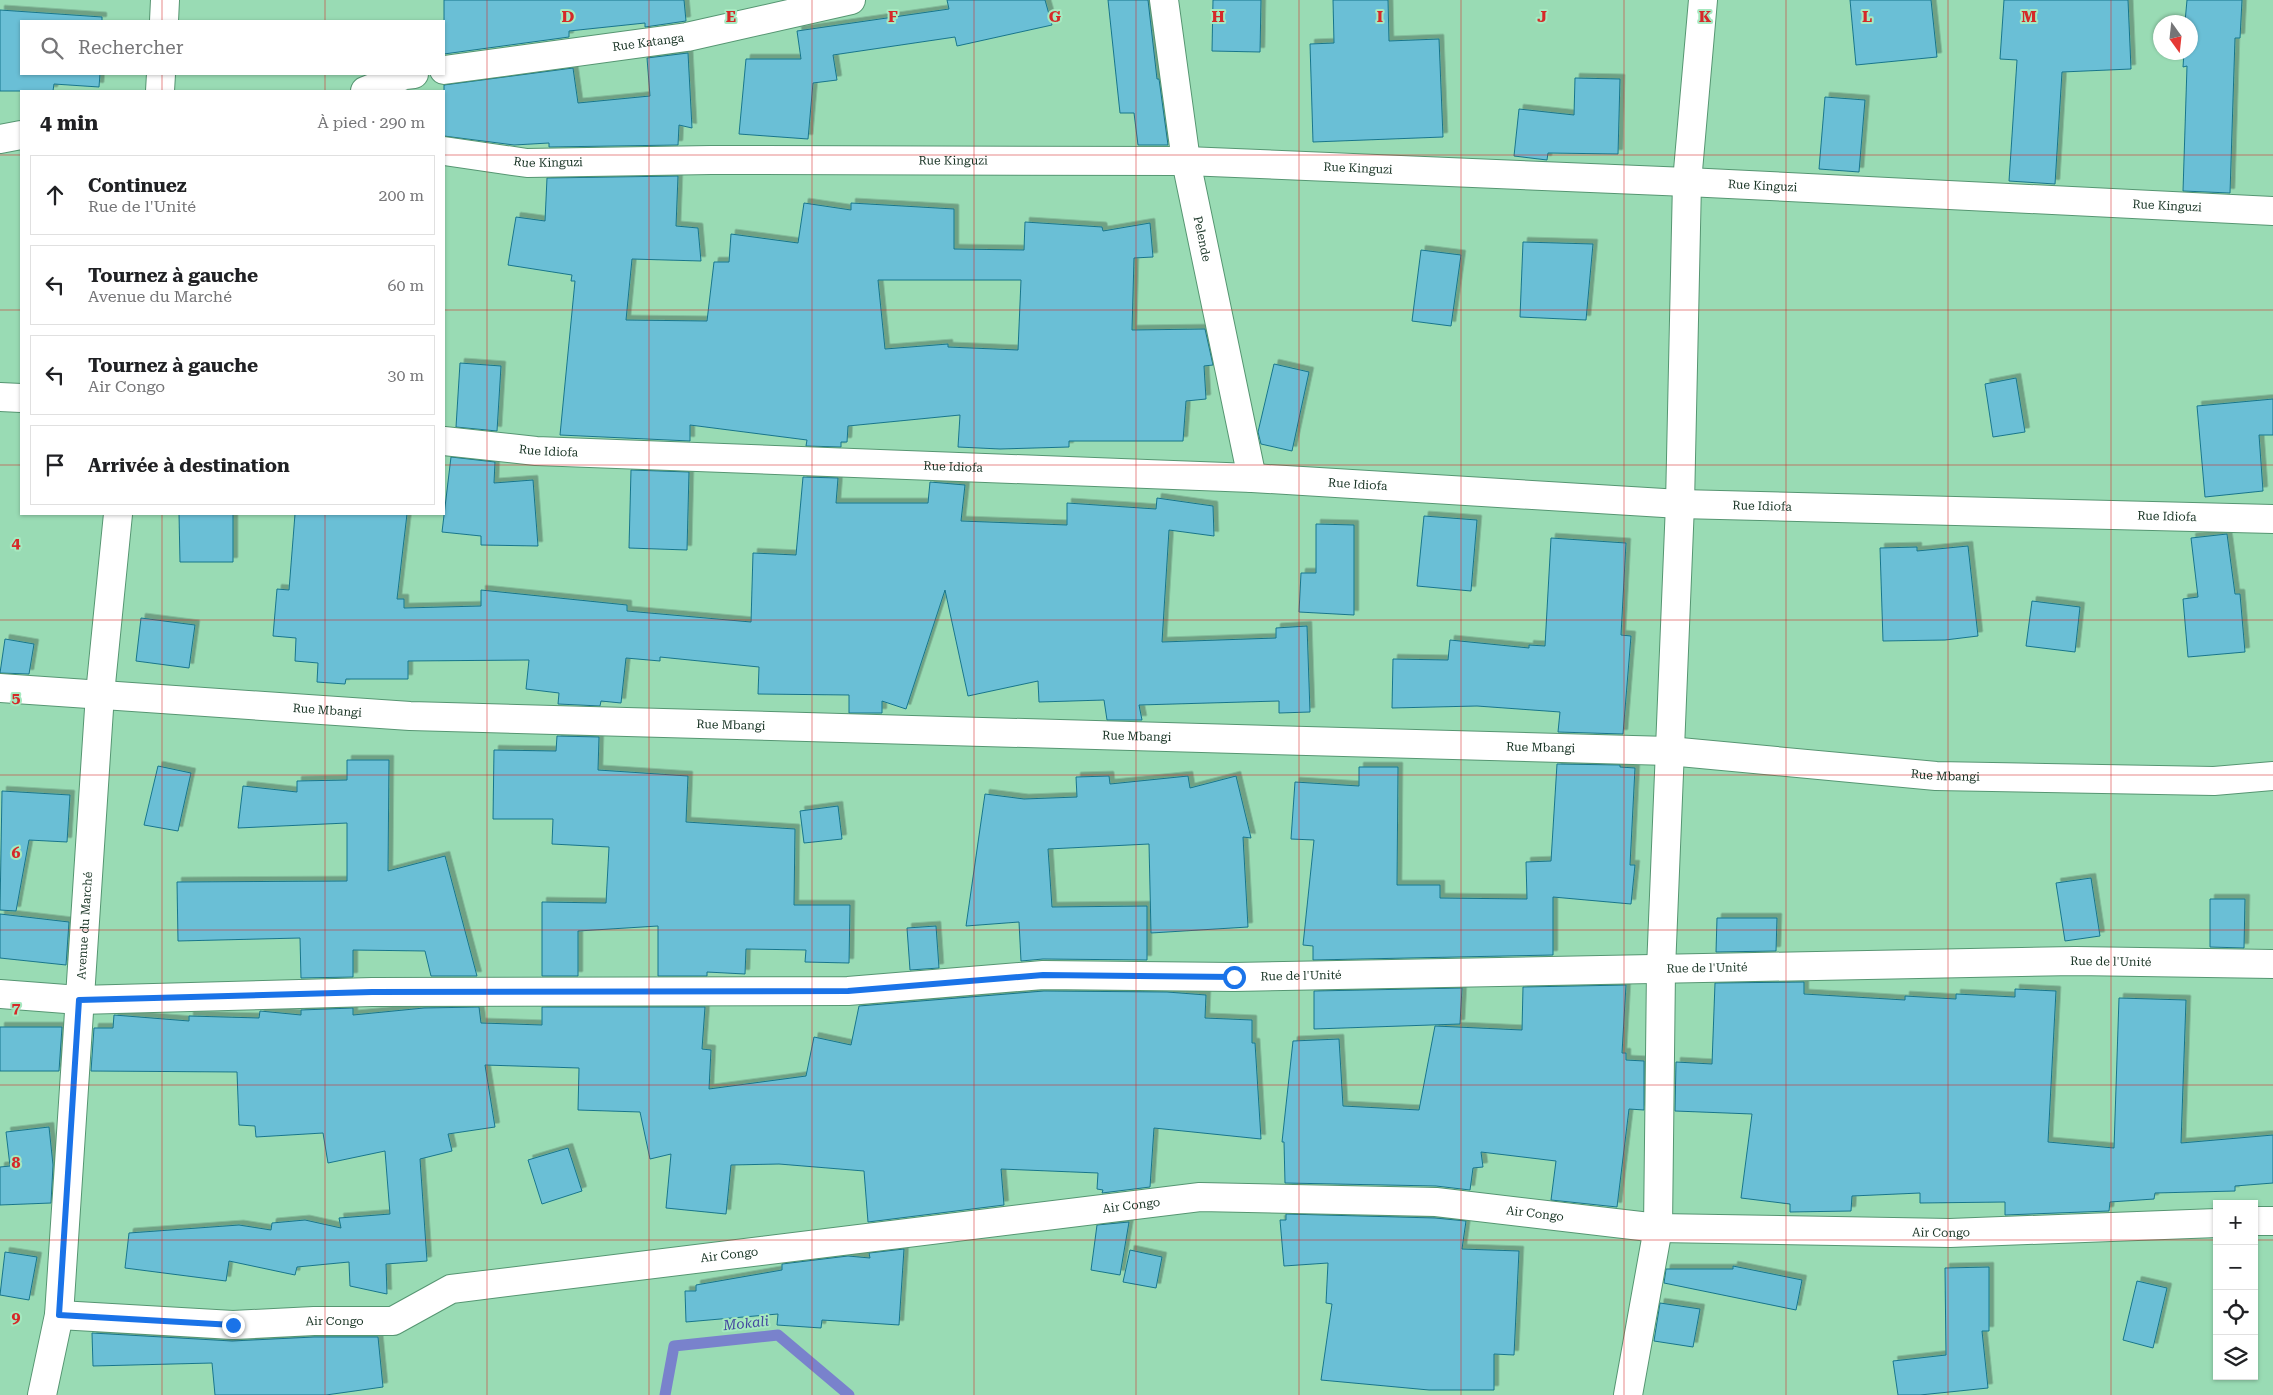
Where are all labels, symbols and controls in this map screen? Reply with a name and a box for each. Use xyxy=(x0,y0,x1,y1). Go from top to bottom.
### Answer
text: D xyxy=(562,7,575,26)
text: E xyxy=(726,7,736,26)
text: F xyxy=(888,7,898,26)
text: G xyxy=(1049,7,1062,26)
text: H xyxy=(1211,7,1225,26)
text: I xyxy=(1377,7,1383,26)
text: J xyxy=(1537,7,1547,26)
text: K xyxy=(1699,7,1712,26)
text: L xyxy=(1862,7,1872,26)
text: M xyxy=(2021,7,2037,26)
north arrow xyxy=(2153,15,2198,60)
search box xyxy=(20,20,445,75)
street label: Rue Katanga xyxy=(611,30,685,54)
icon: search xyxy=(38,34,66,62)
text: Rechercher xyxy=(78,36,184,59)
text: 4 min xyxy=(40,111,98,135)
text: À pied · 290 m xyxy=(317,113,425,132)
street label: Rue Kinguzi xyxy=(918,153,988,168)
street label: Rue Kinguzi xyxy=(513,154,583,170)
street label: Rue Kinguzi xyxy=(1323,160,1393,177)
text: Continuez xyxy=(88,174,187,197)
street label: Rue Kinguzi xyxy=(1728,177,1798,194)
icon: ahead xyxy=(41,181,69,209)
text: 200 m xyxy=(378,186,424,205)
text: Rue de l'Unité xyxy=(88,197,196,216)
street label: Rue Kinguzi xyxy=(2132,197,2202,214)
street label: Pelende xyxy=(1191,215,1214,263)
text: Tournez à gauche xyxy=(88,264,258,287)
icon: left xyxy=(41,271,69,299)
text: 60 m xyxy=(387,276,424,295)
text: Avenue du Marché xyxy=(88,287,232,306)
text: Tournez à gauche xyxy=(88,354,258,377)
icon: left xyxy=(41,361,69,389)
text: 30 m xyxy=(387,366,424,385)
text: Air Congo xyxy=(88,377,165,396)
street label: Rue Idiofa xyxy=(518,442,579,460)
icon: arrive xyxy=(41,451,69,479)
text: Arrivée à destination xyxy=(88,454,290,477)
street label: Rue Idiofa xyxy=(923,459,984,475)
street label: Rue Idiofa xyxy=(1328,476,1388,493)
street label: Rue Idiofa xyxy=(1732,498,1793,514)
street label: Rue Idiofa xyxy=(2137,509,2197,524)
text: 4 xyxy=(12,533,21,552)
text: 5 xyxy=(12,688,21,707)
street label: Rue Mbangi xyxy=(292,701,362,720)
street label: Rue Mbangi xyxy=(696,717,766,733)
street label: Rue Mbangi xyxy=(1102,728,1172,744)
street label: Rue Mbangi xyxy=(1506,739,1576,755)
street label: Rue Mbangi xyxy=(1910,767,1980,784)
text: 6 xyxy=(12,843,21,862)
street label: Avenue du Marché xyxy=(74,871,95,980)
street label: Rue de l'Unité xyxy=(2070,954,2152,969)
street label: Rue de l'Unité xyxy=(1666,960,1748,976)
route start xyxy=(1223,966,1246,989)
street label: Rue de l'Unité xyxy=(1260,968,1342,983)
text: 7 xyxy=(12,998,21,1017)
text: 8 xyxy=(12,1153,21,1172)
street label: Air Congo xyxy=(1102,1195,1161,1216)
map controls xyxy=(2213,1200,2258,1380)
button: + xyxy=(2213,1200,2258,1245)
street label: Air Congo xyxy=(1505,1203,1565,1224)
street label: Air Congo xyxy=(1912,1225,1970,1240)
street label: Air Congo xyxy=(700,1244,759,1265)
button: − xyxy=(2213,1245,2258,1290)
button: locate xyxy=(2213,1290,2258,1335)
text: 9 xyxy=(12,1308,21,1327)
water label: Mokali xyxy=(721,1313,770,1333)
route end xyxy=(222,1314,245,1337)
street label: Air Congo xyxy=(305,1314,364,1328)
button: layers xyxy=(2213,1335,2258,1380)

